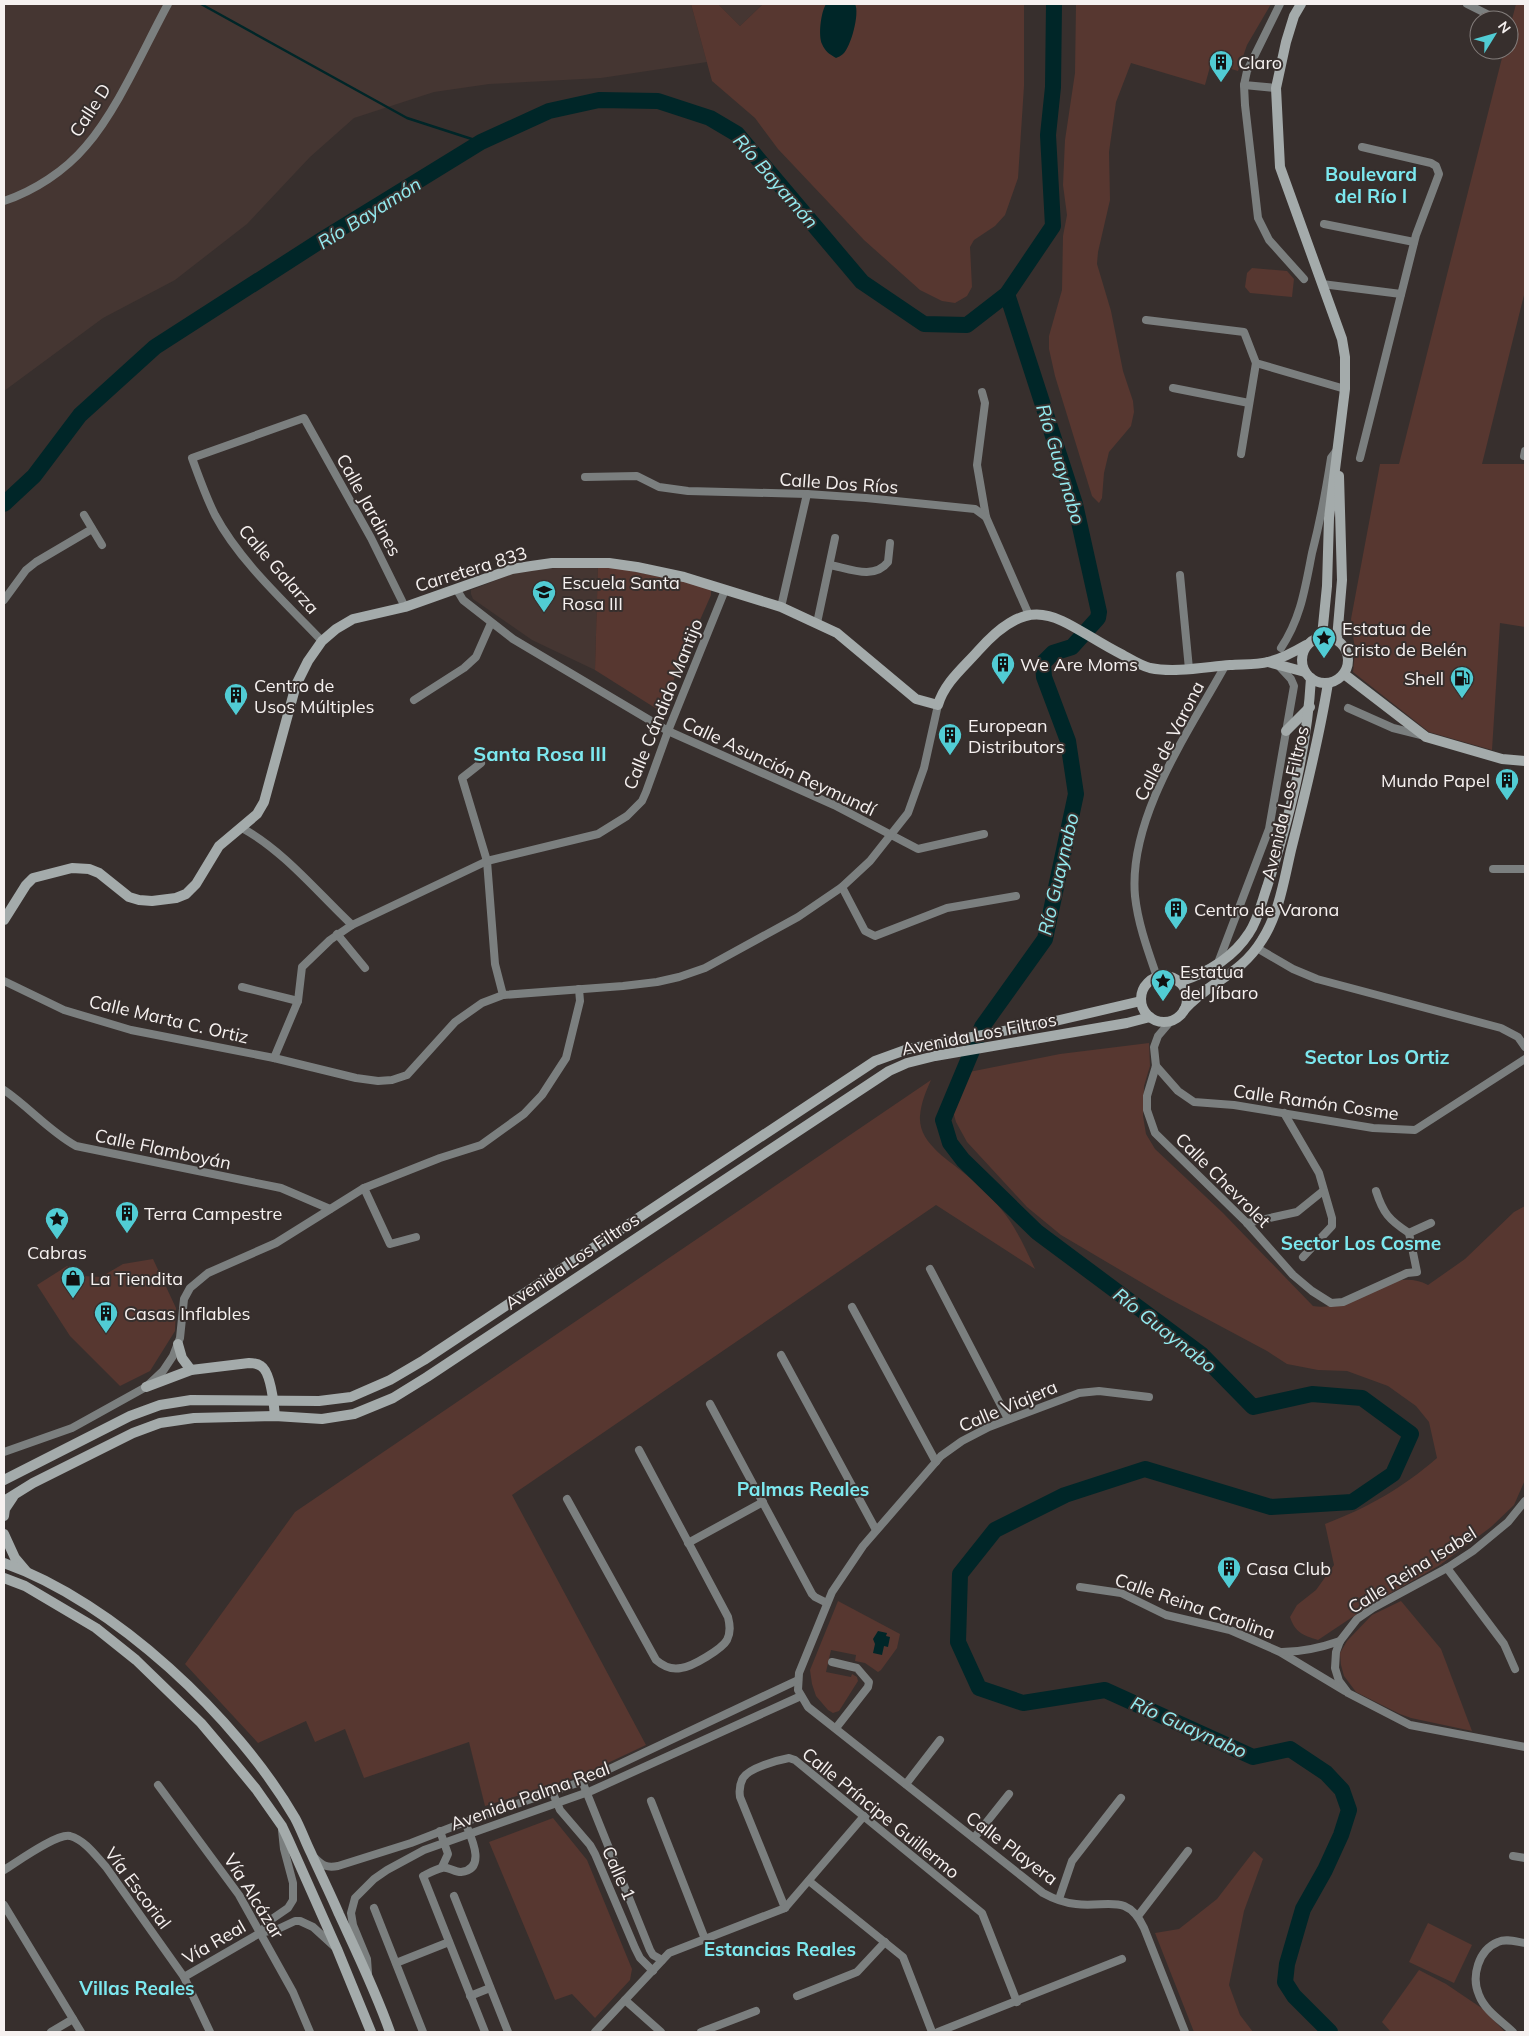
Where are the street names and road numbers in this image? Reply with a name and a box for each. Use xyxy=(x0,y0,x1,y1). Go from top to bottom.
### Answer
street label: Calle D xyxy=(64,79,116,141)
street label: Calle Jardines xyxy=(331,450,407,560)
street label: Calle Dos Ríos xyxy=(779,467,899,499)
street label: Calle Galarza xyxy=(234,519,324,619)
street label: Carretera 833 xyxy=(412,541,530,597)
street label: Calle Cándido Mantijo xyxy=(618,615,708,793)
street label: Calle de Varona xyxy=(1129,677,1209,805)
street label: Calle Asunción Reymundí xyxy=(679,711,881,822)
street label: Avenida Los Filtros xyxy=(1256,724,1314,882)
street label: Calle Marta C. Ortiz xyxy=(87,989,251,1049)
street label: Avenida Los Filtros xyxy=(900,1008,1058,1060)
street label: Calle Ramón Cosme xyxy=(1232,1079,1400,1125)
street label: Calle Flamboyán xyxy=(93,1123,233,1175)
street label: Calle Chevrolet xyxy=(1171,1128,1275,1232)
street label: Avenida Los Filtros xyxy=(500,1207,644,1315)
street label: Calle Viajera xyxy=(955,1375,1061,1437)
street label: Calle Reina Isabel xyxy=(1343,1521,1481,1619)
street label: Calle Reina Carolina xyxy=(1112,1568,1278,1644)
street label: Calle Príncipe Guillermo xyxy=(798,1742,964,1884)
street label: Avenida Palma Real xyxy=(447,1756,613,1836)
street label: Calle Playera xyxy=(962,1806,1062,1890)
street label: Vía Escorial xyxy=(100,1842,176,1934)
street label: Calle 1 xyxy=(597,1842,641,1904)
street label: Vía Alcázar xyxy=(219,1849,289,1943)
street label: Vía Real xyxy=(178,1915,250,1969)

